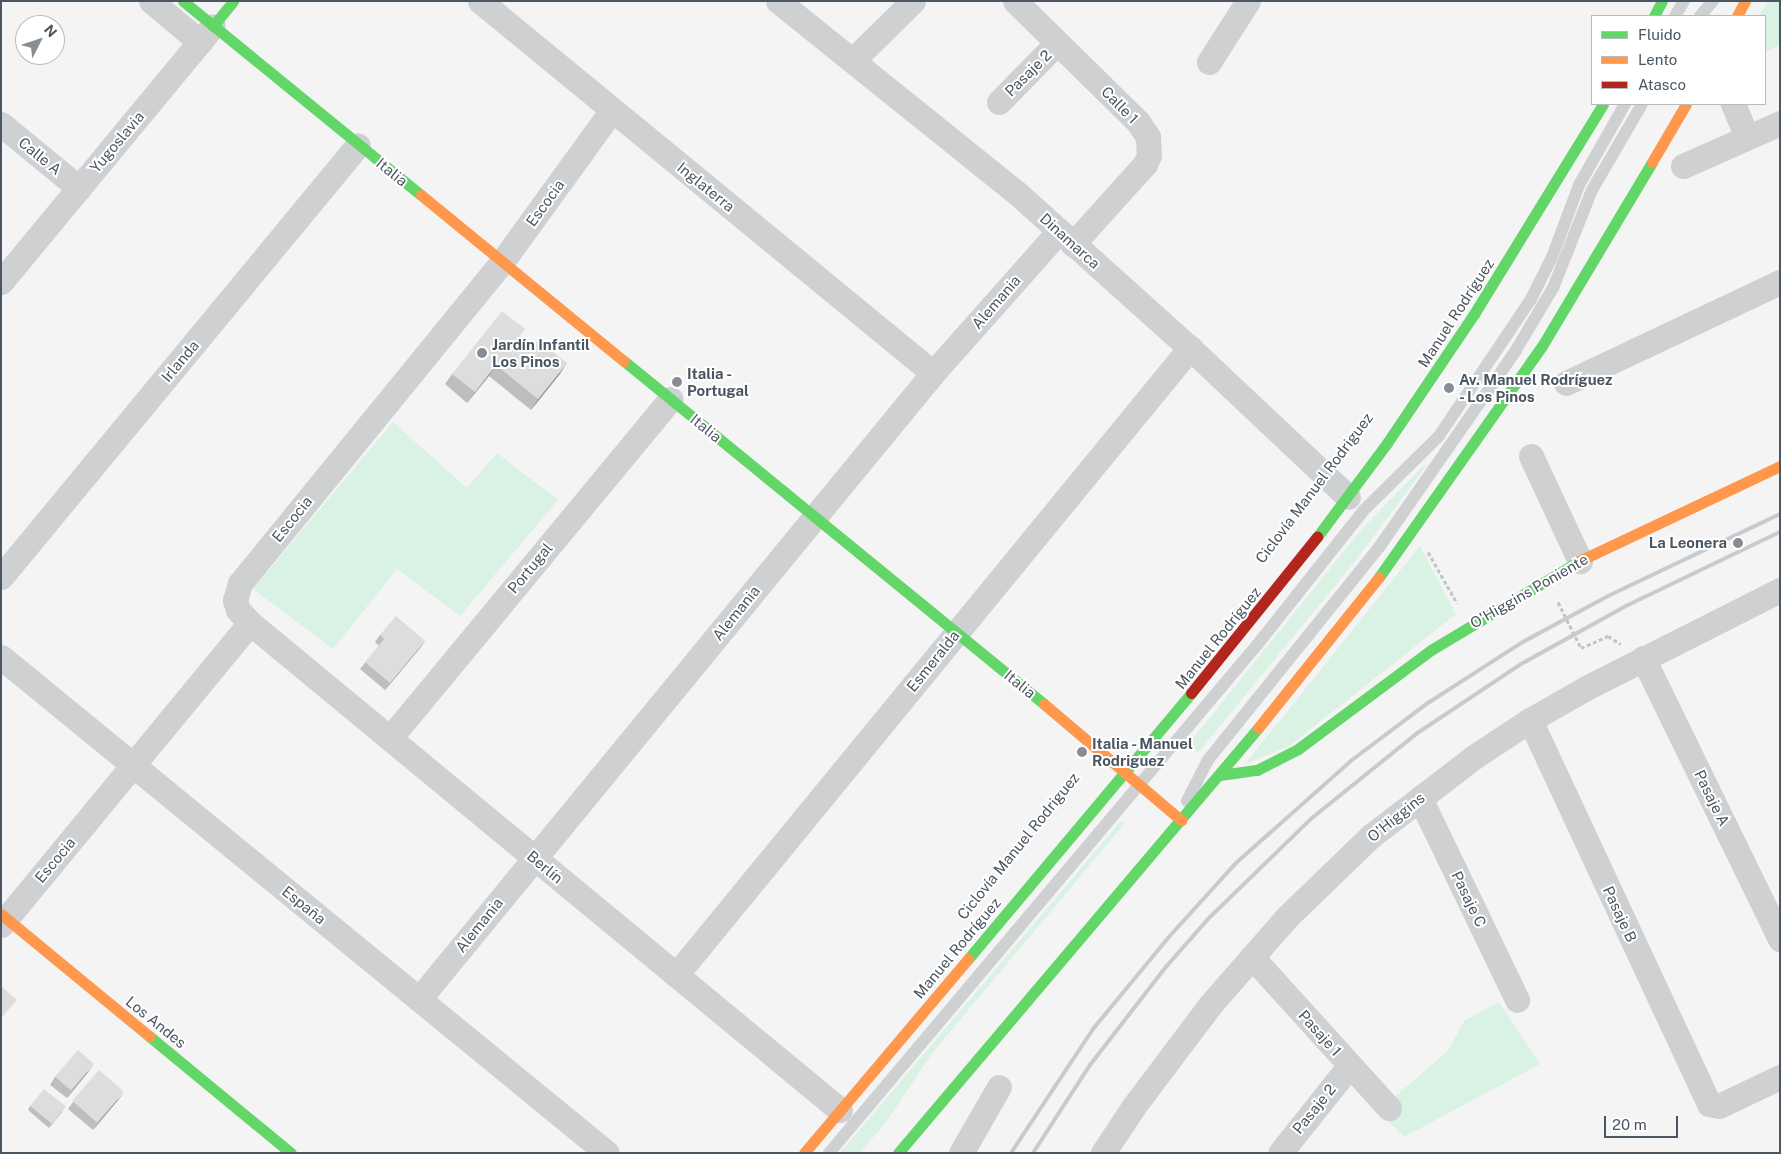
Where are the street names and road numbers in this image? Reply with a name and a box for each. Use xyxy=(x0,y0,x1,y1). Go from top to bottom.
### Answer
street label: Pasaje 2 xyxy=(1001,46,1055,100)
street label: Calle 1 xyxy=(1098,83,1142,127)
street label: Yugoslavia xyxy=(86,108,148,176)
street label: Calle A xyxy=(15,133,65,179)
street label: Italia xyxy=(373,154,411,190)
street label: Inglaterra xyxy=(674,158,738,216)
street label: Escocia xyxy=(522,176,568,230)
street label: Dinamarca xyxy=(1036,209,1104,273)
street label: Manuel Rodríguez xyxy=(1414,255,1498,371)
street label: Alemania xyxy=(968,271,1024,333)
street label: Irlanda xyxy=(157,337,203,385)
street label: Ciclovía Manuel Rodriguez xyxy=(1252,409,1376,567)
street label: Italia xyxy=(687,410,725,446)
street label: Escocia xyxy=(268,493,316,545)
street label: Portugal xyxy=(504,539,556,597)
street label: O'Higgins Poniente xyxy=(1467,550,1591,632)
street label: Alemania xyxy=(708,582,764,644)
street label: Manuel Rodríguez xyxy=(1171,583,1265,693)
street label: Esmeralda xyxy=(903,627,963,695)
street label: Italia xyxy=(1001,666,1039,702)
street label: Pasaje A xyxy=(1691,767,1733,829)
street label: Ciclovía Manuel Rodriguez xyxy=(953,769,1083,923)
street label: O'Higgins xyxy=(1364,788,1428,846)
street label: Escocia xyxy=(31,834,79,886)
street label: Berlín xyxy=(523,847,567,887)
street label: Pasaje C xyxy=(1448,868,1490,930)
street label: España xyxy=(279,882,329,928)
street label: Pasaje B xyxy=(1599,883,1641,945)
street label: Alemania xyxy=(451,894,507,956)
street label: Manuel Rodríguez xyxy=(910,894,1004,1002)
street label: Los Andes xyxy=(122,992,190,1052)
street label: Pasaje 1 xyxy=(1295,1006,1345,1060)
street label: Pasaje 2 xyxy=(1289,1081,1339,1137)

